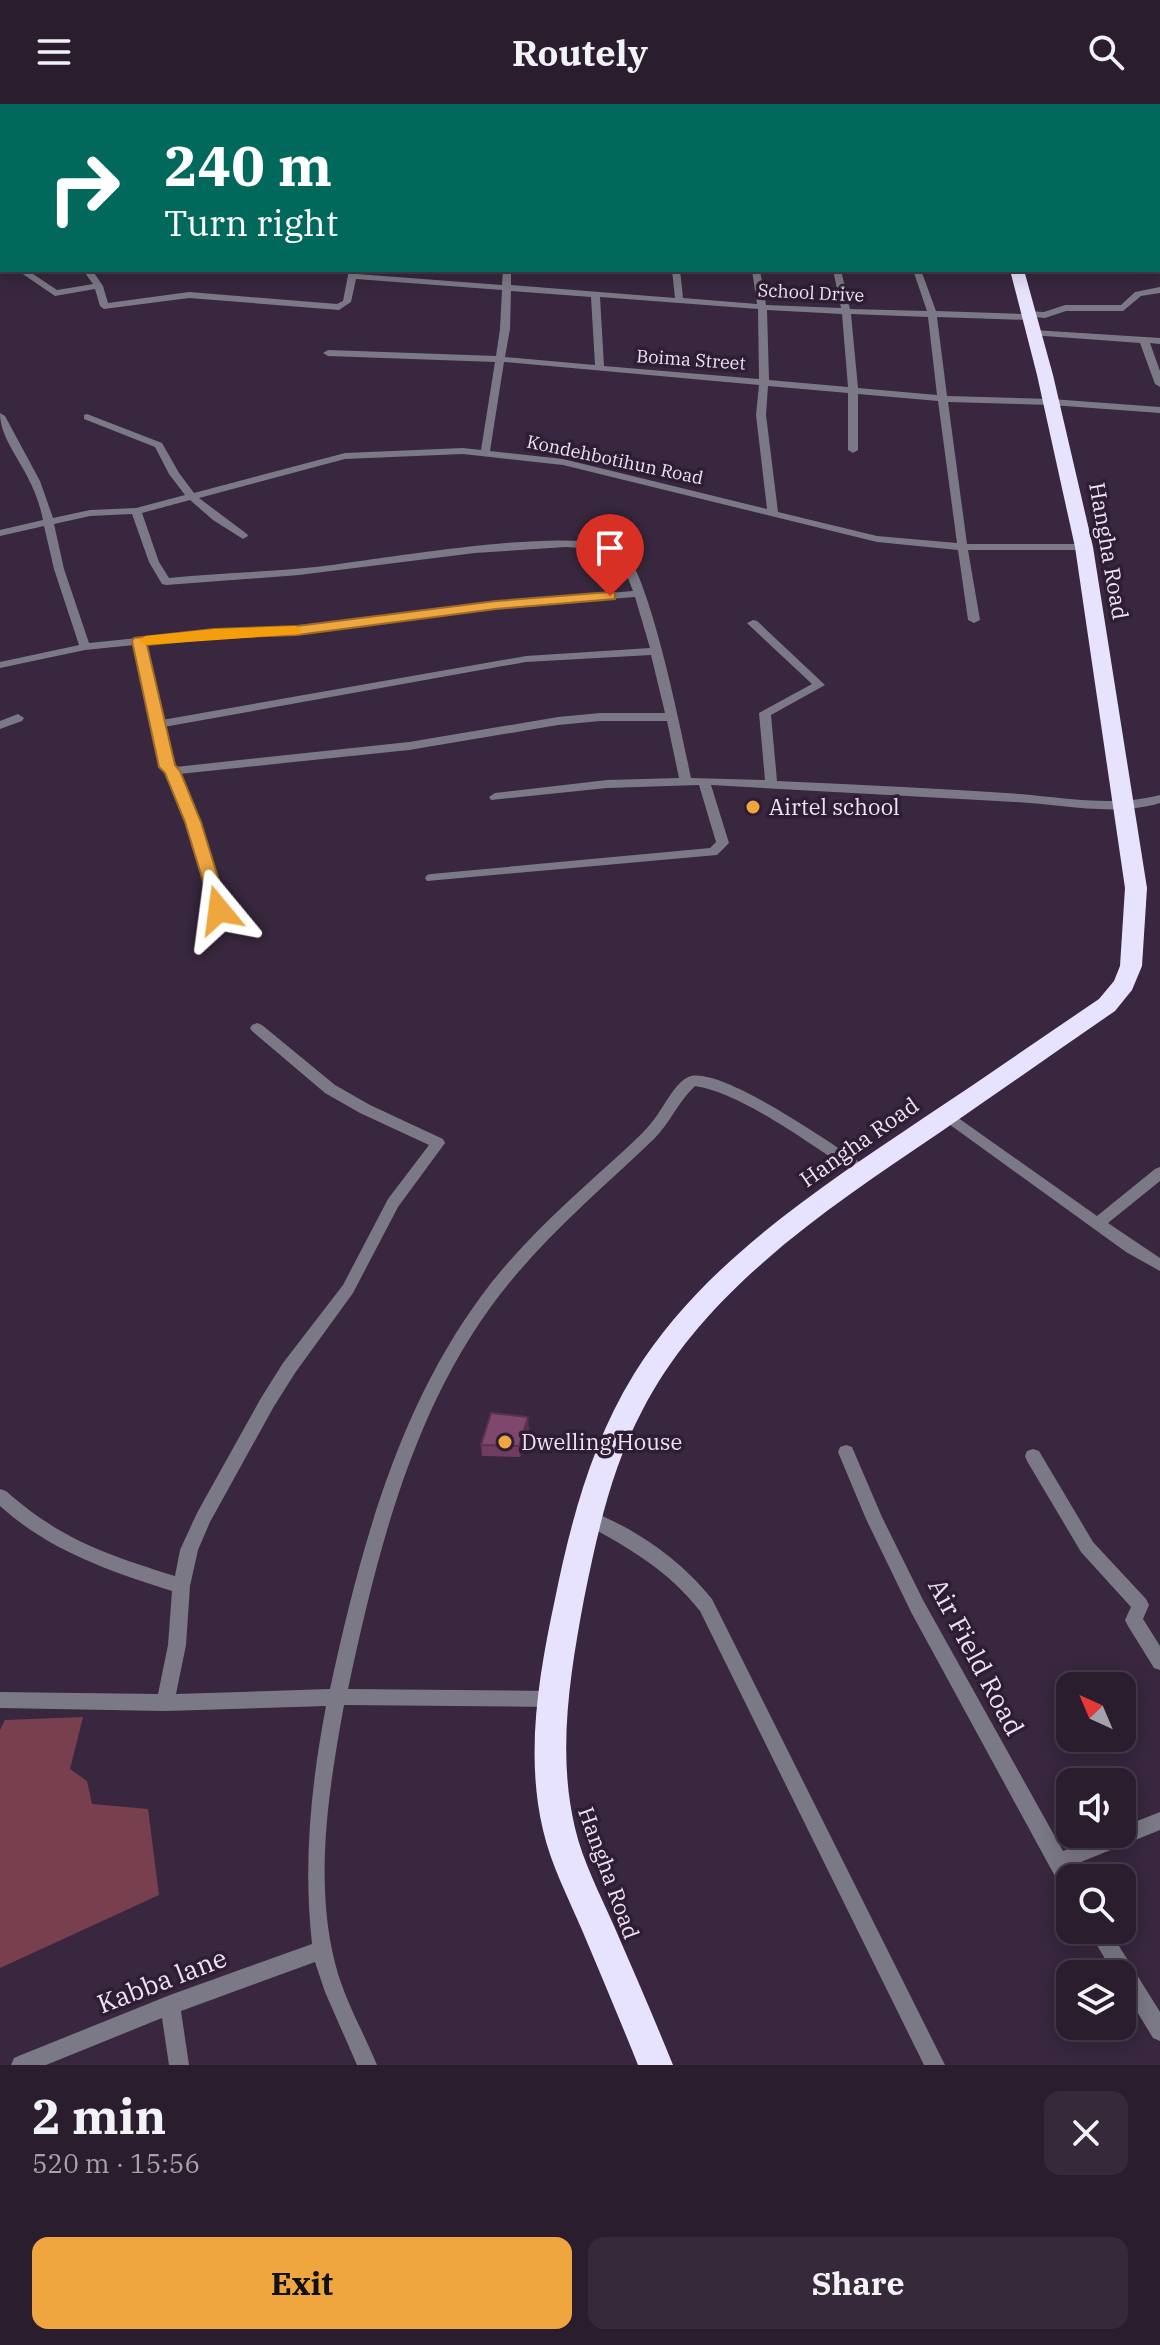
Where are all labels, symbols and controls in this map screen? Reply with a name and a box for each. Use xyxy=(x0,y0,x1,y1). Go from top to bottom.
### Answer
text: Routely xyxy=(512,29,648,76)
icon: menu xyxy=(32,30,76,74)
icon: search xyxy=(1084,30,1128,74)
text: 240 m xyxy=(164,129,332,201)
icon: right xyxy=(32,136,136,240)
text: Turn right xyxy=(164,199,338,246)
street label: School Drive xyxy=(757,278,865,307)
street label: Boima Street xyxy=(636,344,747,375)
street label: Kondehbotihun Road xyxy=(525,430,706,489)
street label: Hangha Road xyxy=(1083,480,1136,622)
pin xyxy=(576,514,644,596)
icon: arrive xyxy=(588,526,632,570)
place label: Airtel school xyxy=(769,792,900,821)
marker: Airtel school xyxy=(744,798,762,816)
position arrow xyxy=(177,868,261,952)
street label: Hangha Road xyxy=(794,1090,924,1193)
place label: Dwelling House xyxy=(521,1427,682,1456)
marker: Dwelling House xyxy=(496,1433,514,1451)
street label: Air Field Road xyxy=(921,1572,1032,1741)
north arrow xyxy=(1056,1672,1136,1752)
map controls xyxy=(1056,1672,1136,2040)
button: sound xyxy=(1056,1768,1136,1848)
street label: Hangha Road xyxy=(572,1803,647,1943)
button: search xyxy=(1056,1864,1136,1944)
street label: Kabba lane xyxy=(92,1940,231,2020)
button: layers xyxy=(1056,1960,1136,2040)
text: 2 min xyxy=(32,2085,166,2147)
button: close xyxy=(1044,2091,1128,2175)
text: 520 m · 15:56 xyxy=(32,2146,200,2180)
button: Exit xyxy=(32,2237,572,2329)
button: Share xyxy=(588,2237,1128,2329)

